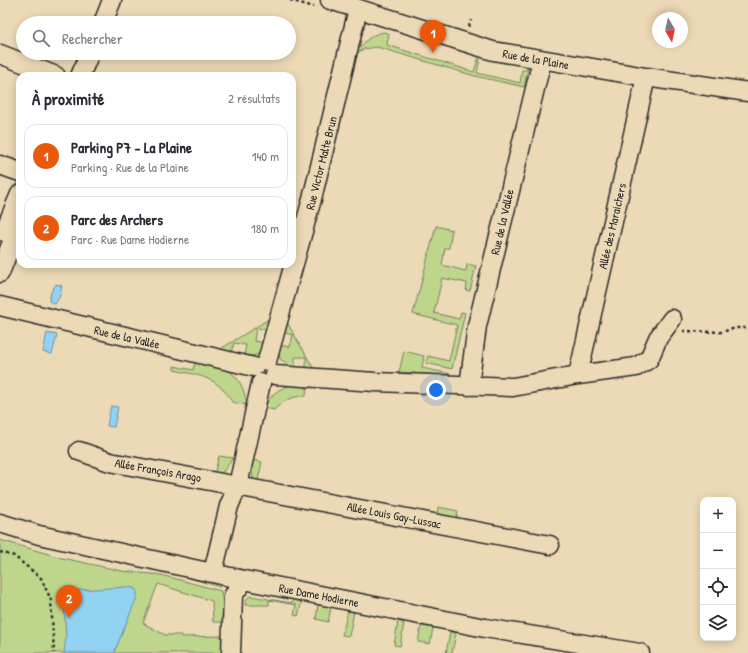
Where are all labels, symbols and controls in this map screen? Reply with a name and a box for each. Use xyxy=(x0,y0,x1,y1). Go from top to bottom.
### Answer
north arrow xyxy=(652,12,688,48)
search box xyxy=(16,16,296,60)
pin: 1 xyxy=(420,20,446,53)
icon: search xyxy=(30,27,52,49)
text: Rechercher xyxy=(62,28,123,49)
street label: Rue de la Plaine xyxy=(501,45,571,73)
text: À proximité xyxy=(32,87,104,110)
text: 2 résultats xyxy=(228,89,280,107)
street label: Rue Victor Malte Brun xyxy=(301,114,341,212)
text: Parking P7 - La Plaine xyxy=(71,137,192,158)
text: 1 xyxy=(44,147,48,165)
text: 140 m xyxy=(252,147,279,165)
text: Parking · Rue de la Plaine xyxy=(71,158,189,176)
street label: Allée des Maraichers xyxy=(594,181,630,271)
street label: Rue de la Vallée xyxy=(486,187,518,256)
text: Parc des Archers xyxy=(71,209,163,230)
text: 2 xyxy=(43,219,49,237)
text: 180 m xyxy=(251,219,279,237)
text: Parc · Rue Dame Hodierne xyxy=(71,230,189,248)
street label: Rue de la Vallée xyxy=(93,321,162,353)
your location xyxy=(426,380,446,400)
street label: Allée François Arago xyxy=(113,454,203,486)
map controls xyxy=(700,497,736,641)
button: + xyxy=(700,497,736,533)
street label: Allée Louis Gay-Lussac xyxy=(345,498,443,533)
button: − xyxy=(700,533,736,569)
button: locate xyxy=(700,569,736,605)
street label: Rue Dame Hodierne xyxy=(277,579,361,611)
pin: 2 xyxy=(56,585,82,618)
button: layers xyxy=(700,605,736,641)

